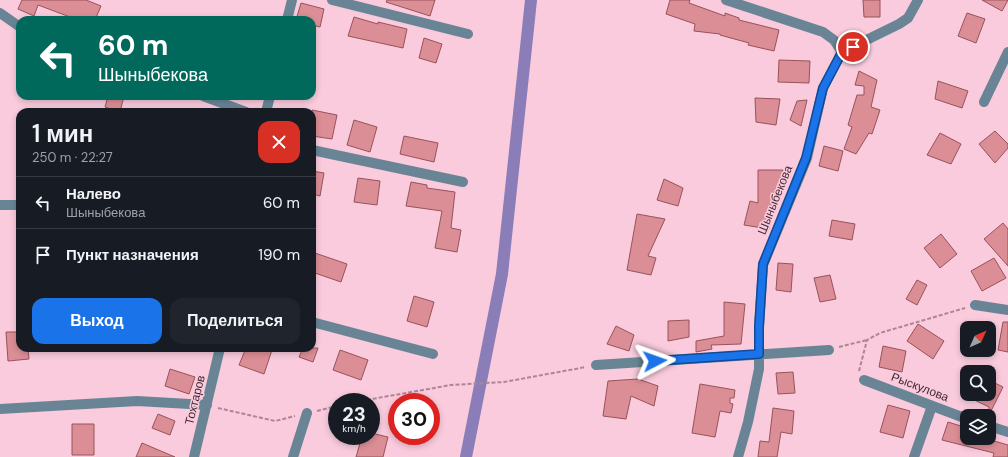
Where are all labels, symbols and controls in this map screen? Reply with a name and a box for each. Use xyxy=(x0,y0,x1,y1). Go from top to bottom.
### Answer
text: 60 m xyxy=(98,27,168,64)
pin xyxy=(836,30,870,64)
icon: left xyxy=(32,32,84,84)
icon: arrive xyxy=(842,36,864,58)
text: Шыныбекова xyxy=(98,63,208,87)
text: 1 мин xyxy=(32,118,93,149)
button: close xyxy=(258,121,300,163)
text: 250 m · 22:27 xyxy=(32,149,113,166)
street label: Шыныбекова xyxy=(754,163,796,237)
text: Налево xyxy=(66,184,121,204)
icon: left xyxy=(32,192,54,214)
text: 60 m xyxy=(263,193,300,213)
text: Шыныбекова xyxy=(66,204,145,221)
icon: arrive xyxy=(32,244,54,266)
text: Пункт назначения xyxy=(66,245,199,265)
text: 190 m xyxy=(258,245,300,265)
button: Выход xyxy=(32,298,162,344)
button: Поделиться xyxy=(170,298,300,344)
north arrow xyxy=(960,321,996,357)
map controls xyxy=(960,321,996,445)
position arrow xyxy=(634,340,676,382)
button: search xyxy=(960,365,996,401)
street label: Рыскулова xyxy=(889,369,951,405)
street label: Тохтаров xyxy=(181,374,209,426)
speed limit sign: 30 xyxy=(388,393,440,445)
text: 23 xyxy=(342,401,366,427)
button: layers xyxy=(960,409,996,445)
text: km/h xyxy=(342,422,366,435)

